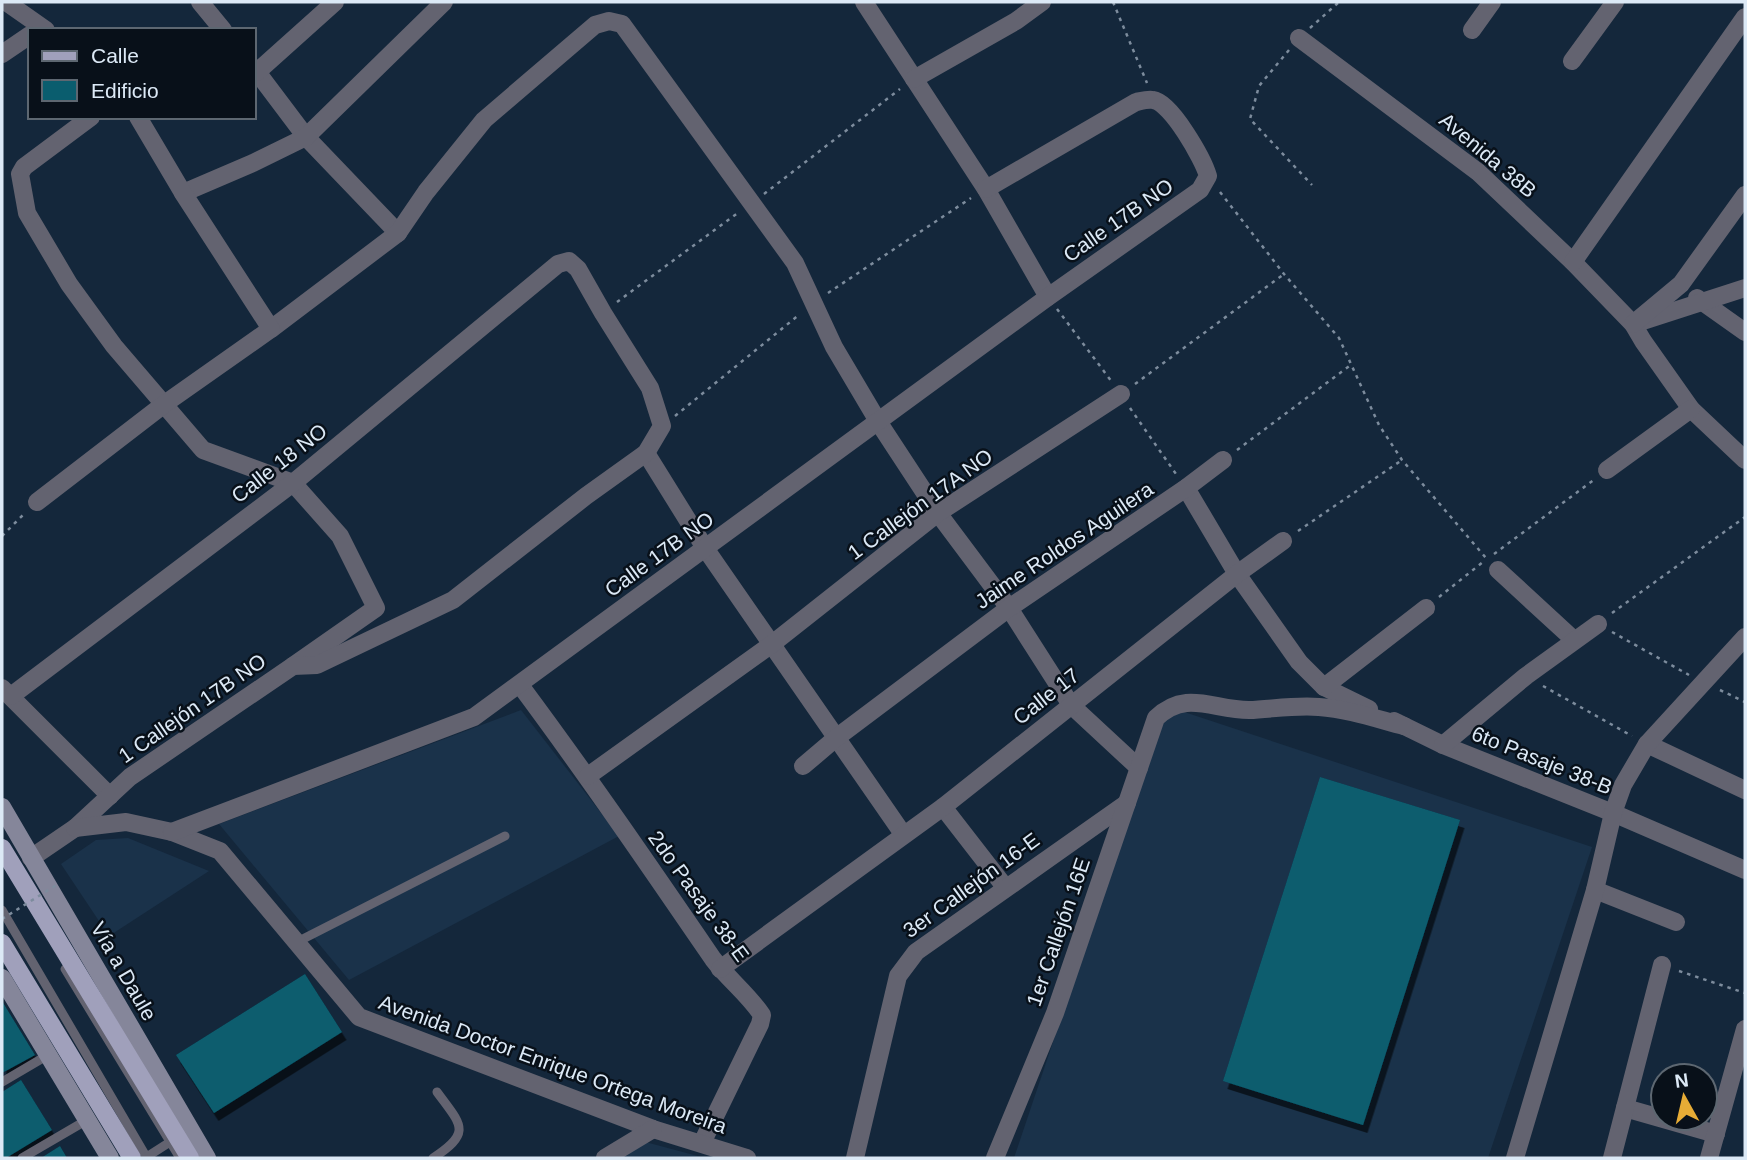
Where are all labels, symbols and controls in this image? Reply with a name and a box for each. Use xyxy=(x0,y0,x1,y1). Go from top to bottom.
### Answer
legend xyxy=(28,28,256,119)
text: Calle xyxy=(91,44,139,67)
text: Edificio xyxy=(91,79,159,102)
street label: Avenida 38B xyxy=(1435,108,1541,202)
street label: Calle 17B NO xyxy=(1059,174,1177,266)
street label: Calle 18 NO xyxy=(227,419,331,507)
street label: 1 Callejón 17A NO xyxy=(843,444,997,564)
street label: Jaime Roldos Aguilera xyxy=(971,477,1157,613)
street label: Calle 17B NO xyxy=(600,507,718,601)
street label: 1 Callejón 17B NO xyxy=(114,649,270,767)
street label: Calle 17 xyxy=(1009,663,1083,729)
street label: 6to Pasaje 38-B xyxy=(1468,721,1616,799)
street label: 2do Pasaje 38-E xyxy=(644,826,754,966)
street label: 3er Callejón 16-E xyxy=(899,828,1043,942)
street label: 1er Callejón 16E xyxy=(1022,855,1094,1009)
street label: Vía a Daule xyxy=(87,918,161,1024)
street label: Avenida Doctor Enrique Ortega Moreira xyxy=(376,990,730,1138)
north arrow xyxy=(1649,1062,1719,1132)
text: N xyxy=(1673,1069,1690,1092)

